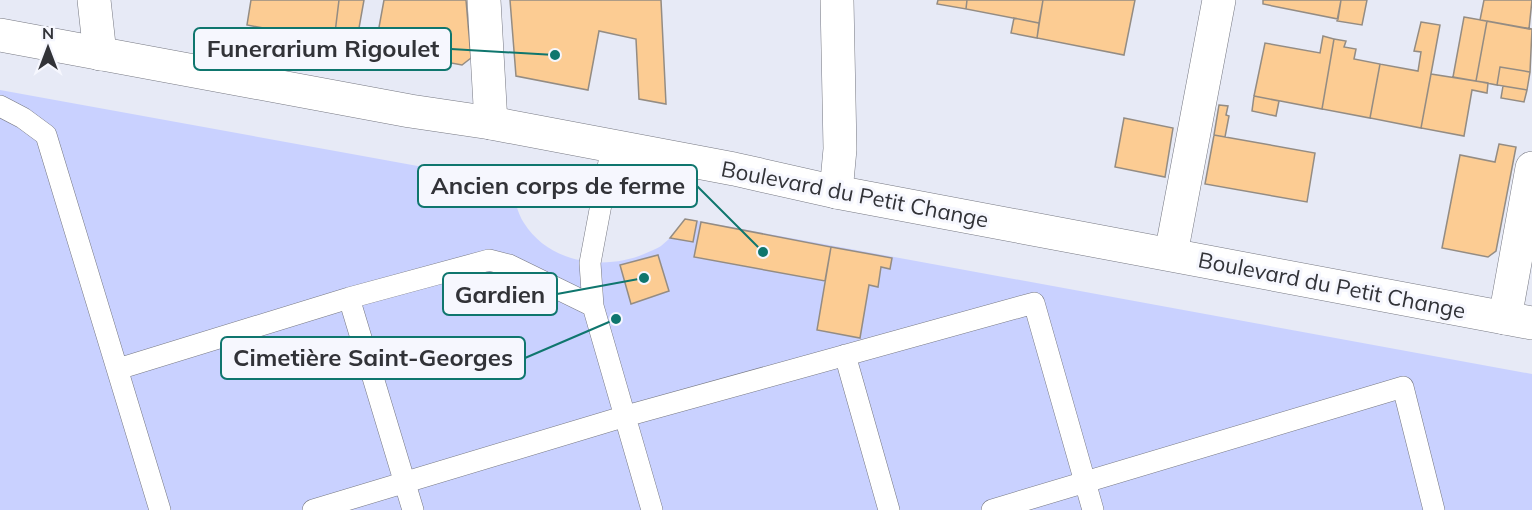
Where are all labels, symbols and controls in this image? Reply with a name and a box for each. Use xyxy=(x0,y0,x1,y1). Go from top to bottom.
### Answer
north arrow xyxy=(18,18,78,78)
text: N xyxy=(42,23,54,43)
callout: Funerarium Rigoulet xyxy=(194,28,451,70)
text: Funerarium Rigoulet xyxy=(207,33,439,63)
street label: Boulevard du Petit Change xyxy=(719,154,991,234)
callout: Ancien corps de ferme xyxy=(418,165,697,207)
text: Ancien corps de ferme xyxy=(431,170,685,200)
street label: Boulevard du Petit Change xyxy=(1196,245,1468,325)
callout: Gardien xyxy=(443,273,557,315)
text: Gardien xyxy=(455,279,545,309)
callout: Cimetière Saint-Georges xyxy=(221,337,525,379)
text: Cimetière Saint-Georges xyxy=(233,342,513,372)

